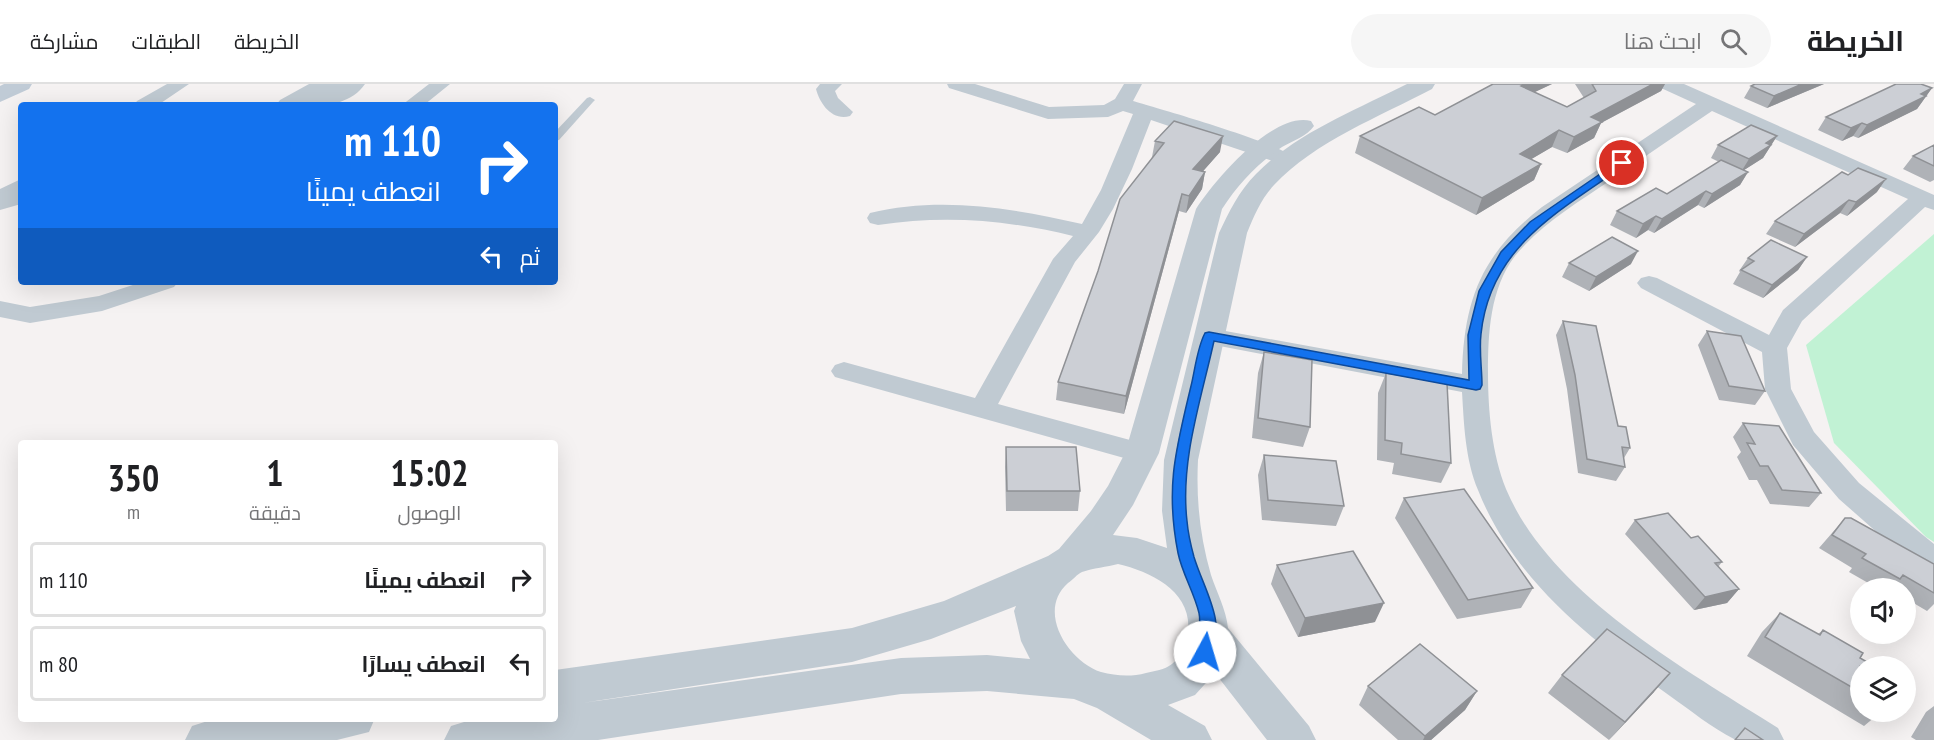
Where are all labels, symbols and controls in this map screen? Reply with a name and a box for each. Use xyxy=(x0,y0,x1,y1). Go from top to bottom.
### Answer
search box xyxy=(1351,14,1771,68)
text: الخريطة xyxy=(1807,22,1904,59)
icon: search xyxy=(1717,25,1750,58)
text: ابحث هنا xyxy=(1624,27,1702,55)
text: مشاركة xyxy=(30,28,99,55)
text: الطبقات xyxy=(132,28,201,55)
text: الخريطة xyxy=(234,28,300,55)
text: 110 m xyxy=(344,113,441,168)
icon: right xyxy=(462,126,540,204)
pin xyxy=(1596,137,1647,188)
icon: arrive xyxy=(1605,146,1638,179)
text: انعطف يمينًا xyxy=(306,174,441,208)
icon: left xyxy=(475,240,508,273)
text: ثم xyxy=(520,243,540,271)
text: 1 xyxy=(266,449,284,496)
text: 15:02 xyxy=(391,449,468,496)
text: 350 xyxy=(108,454,159,501)
text: m xyxy=(127,499,140,525)
text: دقيقة xyxy=(249,500,301,526)
text: الوصول xyxy=(398,500,461,526)
icon: right xyxy=(504,563,537,596)
text: 110 m xyxy=(39,566,88,594)
text: انعطف يمينًا xyxy=(364,566,486,594)
map controls xyxy=(1850,578,1916,722)
button: sound xyxy=(1850,578,1916,644)
position arrow xyxy=(1173,620,1237,684)
icon: left xyxy=(504,647,537,680)
text: 80 m xyxy=(39,650,78,678)
text: انعطف يسارًا xyxy=(362,650,486,678)
button: layers xyxy=(1850,656,1916,722)

